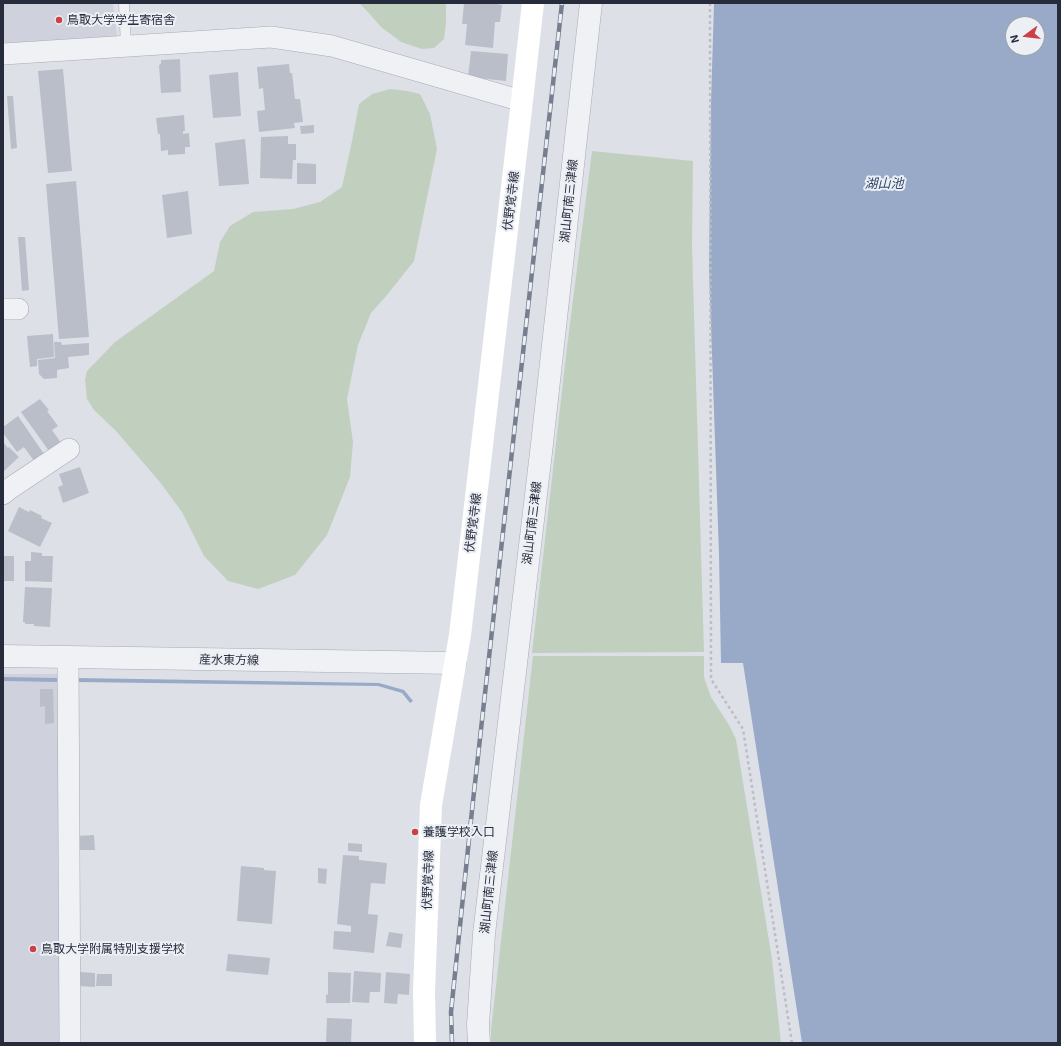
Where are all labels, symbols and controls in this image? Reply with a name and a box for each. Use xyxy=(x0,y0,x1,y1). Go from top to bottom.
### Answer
place label: 鳥取大学学生寄宿舎 xyxy=(67,13,175,27)
marker: 鳥取大学学生寄宿舎 xyxy=(54,15,64,25)
north arrow xyxy=(1005,16,1045,56)
text: N xyxy=(1007,33,1021,45)
street label: 湖山町南三津線 xyxy=(557,158,581,244)
street label: 伏野覚寺線 xyxy=(500,170,522,232)
water label: 湖山池 xyxy=(865,176,903,192)
street label: 湖山町南三津線 xyxy=(520,480,544,566)
street label: 伏野覚寺線 xyxy=(462,492,484,554)
street label: 産水東方線 xyxy=(199,652,259,668)
place label: 養護学校入口 xyxy=(423,825,495,839)
marker: 養護学校入口 xyxy=(410,827,420,837)
street label: 湖山町南三津線 xyxy=(477,849,501,935)
street label: 伏野覚寺線 xyxy=(420,850,436,910)
place label: 鳥取大学附属特別支援学校 xyxy=(41,942,185,956)
marker: 鳥取大学附属特別支援学校 xyxy=(28,944,38,954)

